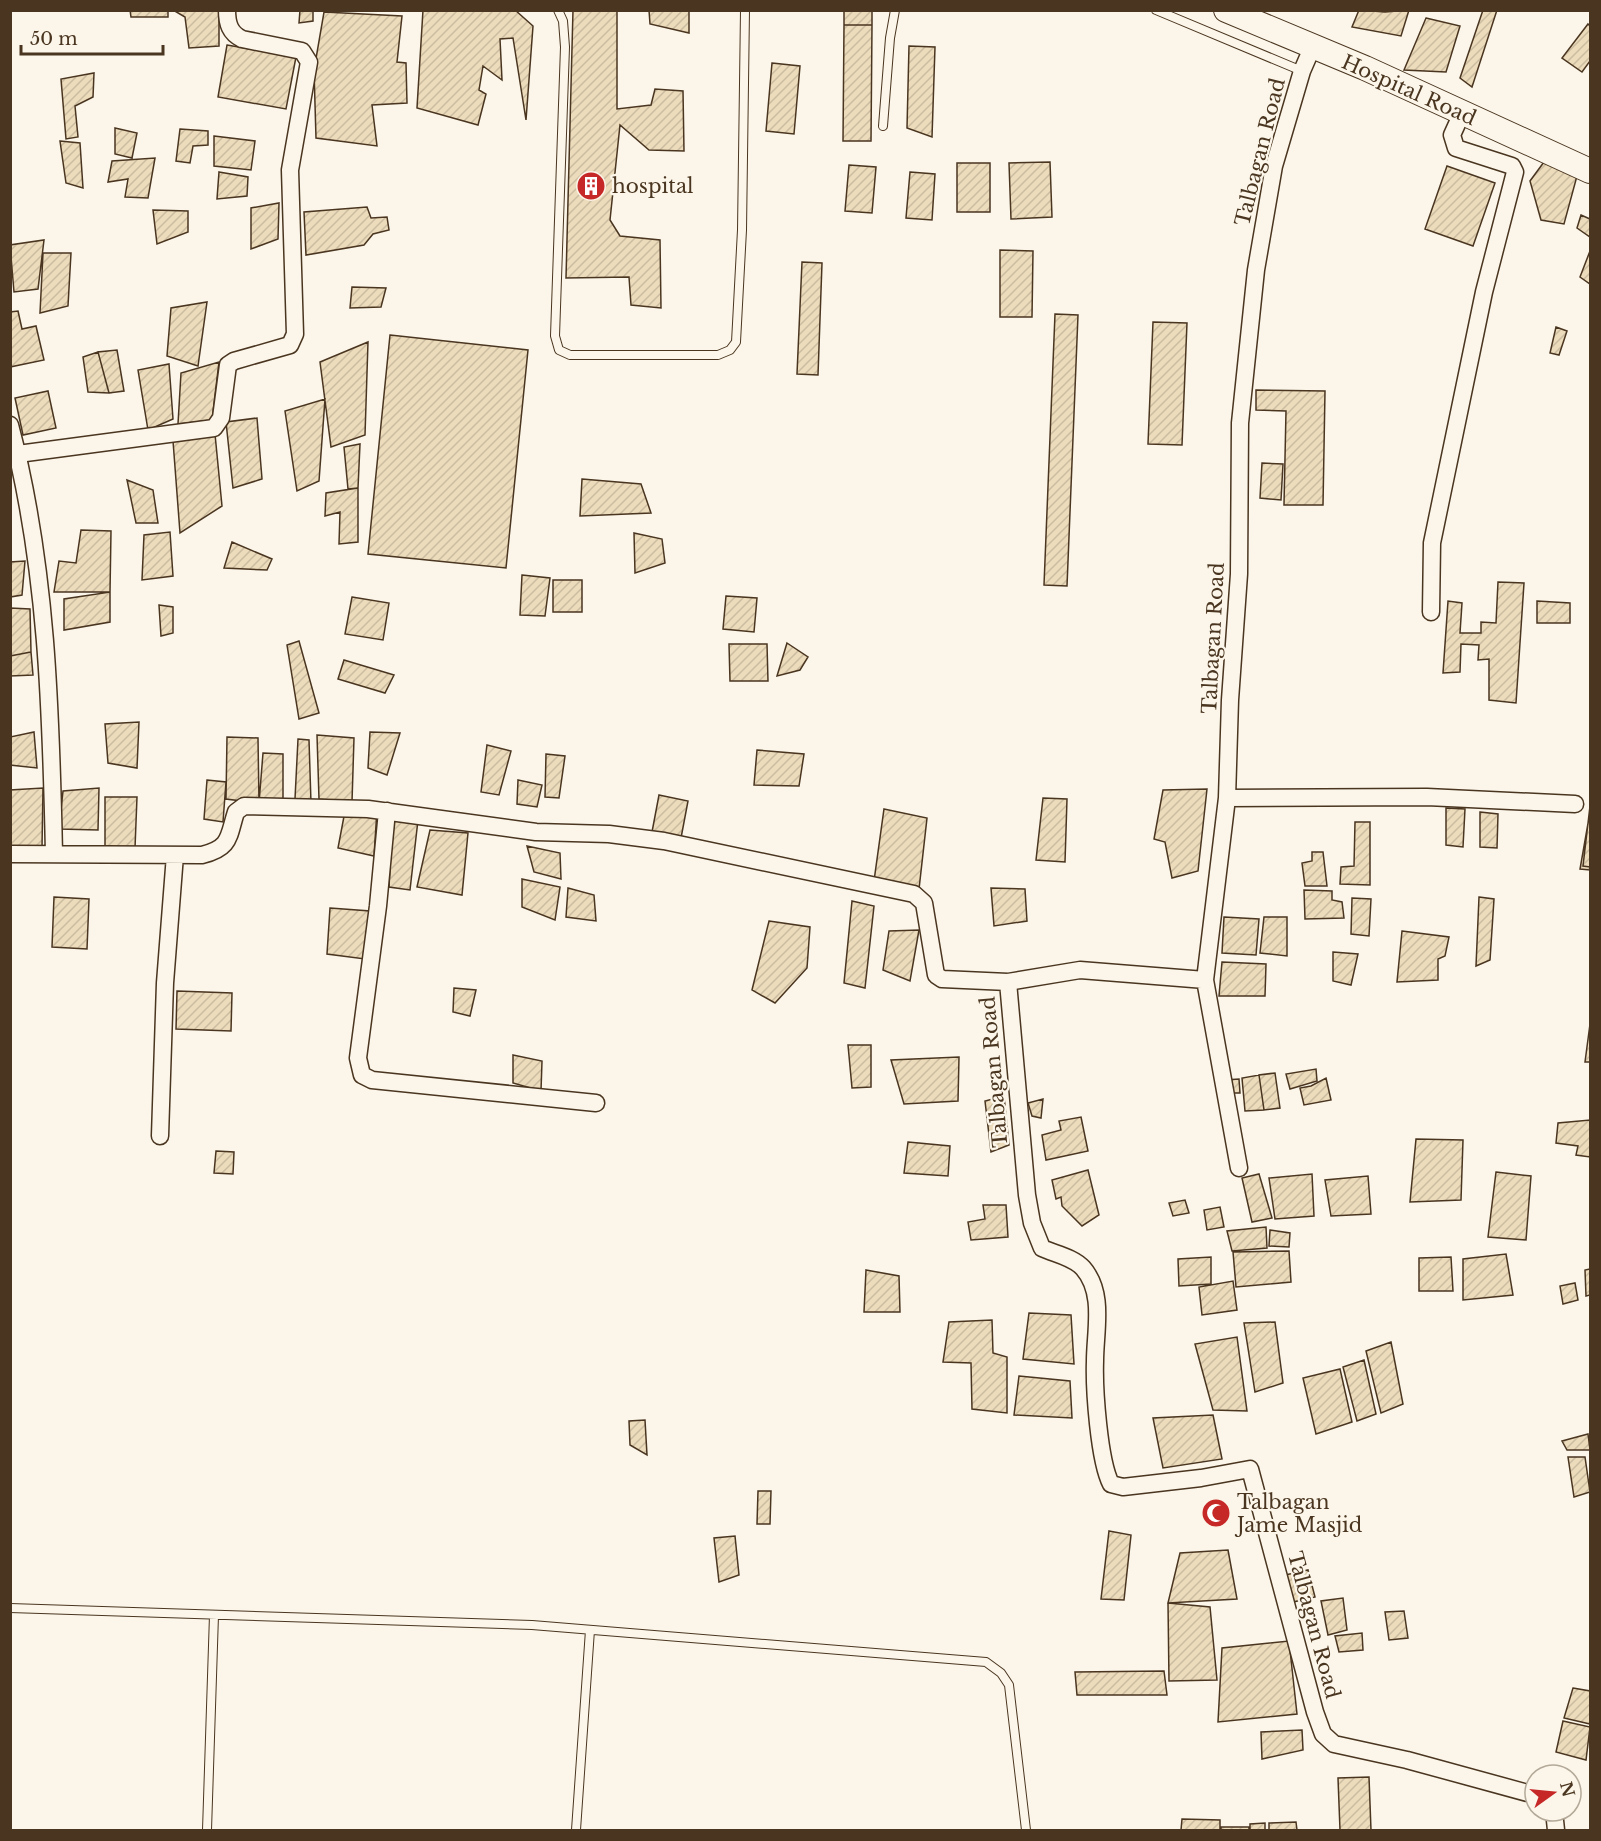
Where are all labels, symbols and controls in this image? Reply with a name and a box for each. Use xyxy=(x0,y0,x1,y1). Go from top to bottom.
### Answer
scale bar xyxy=(21,18,164,56)
text: 50 m xyxy=(30,28,78,50)
street label: Hospital Road xyxy=(1338,50,1480,130)
street label: Talbagan Road xyxy=(1230,76,1290,228)
building icon: hospital xyxy=(575,170,607,202)
place label: hospital xyxy=(612,174,693,198)
street label: Talbagan Road xyxy=(1197,562,1229,714)
street label: Talbagan Road xyxy=(975,995,1013,1149)
place label: Talbagan Jame Masjid xyxy=(1234,1490,1362,1537)
mosque icon: Talbagan Jame Masjid xyxy=(1200,1497,1232,1529)
street label: Talbagan Road xyxy=(1283,1549,1345,1701)
north arrow xyxy=(1523,1763,1583,1823)
text: N xyxy=(1556,1779,1579,1799)

